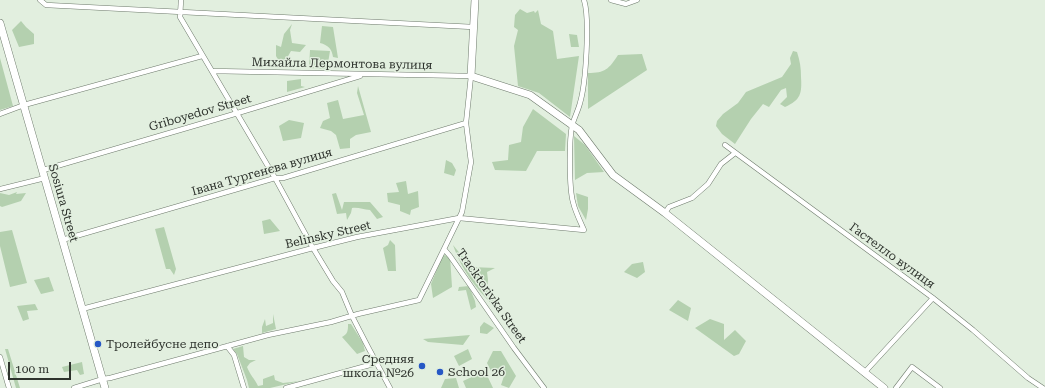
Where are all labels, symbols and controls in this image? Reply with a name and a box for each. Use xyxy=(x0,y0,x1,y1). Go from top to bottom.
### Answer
street label: Михайла Лермонтова вулиця xyxy=(251,55,433,73)
street label: Griboyedov Street xyxy=(147,92,253,134)
street label: Івана Тургенєва вулиця xyxy=(190,145,334,199)
street label: Sosiura Street xyxy=(45,162,81,244)
street label: Belinsky Street xyxy=(284,218,372,252)
street label: Гастелло вулиця xyxy=(846,220,938,292)
street label: Tracktorivka Street xyxy=(453,246,529,346)
place label: Тролейбусне депо xyxy=(106,337,219,351)
marker: Тролейбусне депо xyxy=(93,339,103,349)
place label: Средняя школа №26 xyxy=(343,352,414,380)
scale bar xyxy=(10,354,73,380)
marker: Средняя школа №26 xyxy=(417,361,427,371)
text: 100 m xyxy=(15,362,49,376)
place label: School 26 xyxy=(448,365,505,379)
marker: School 26 xyxy=(435,367,445,377)

